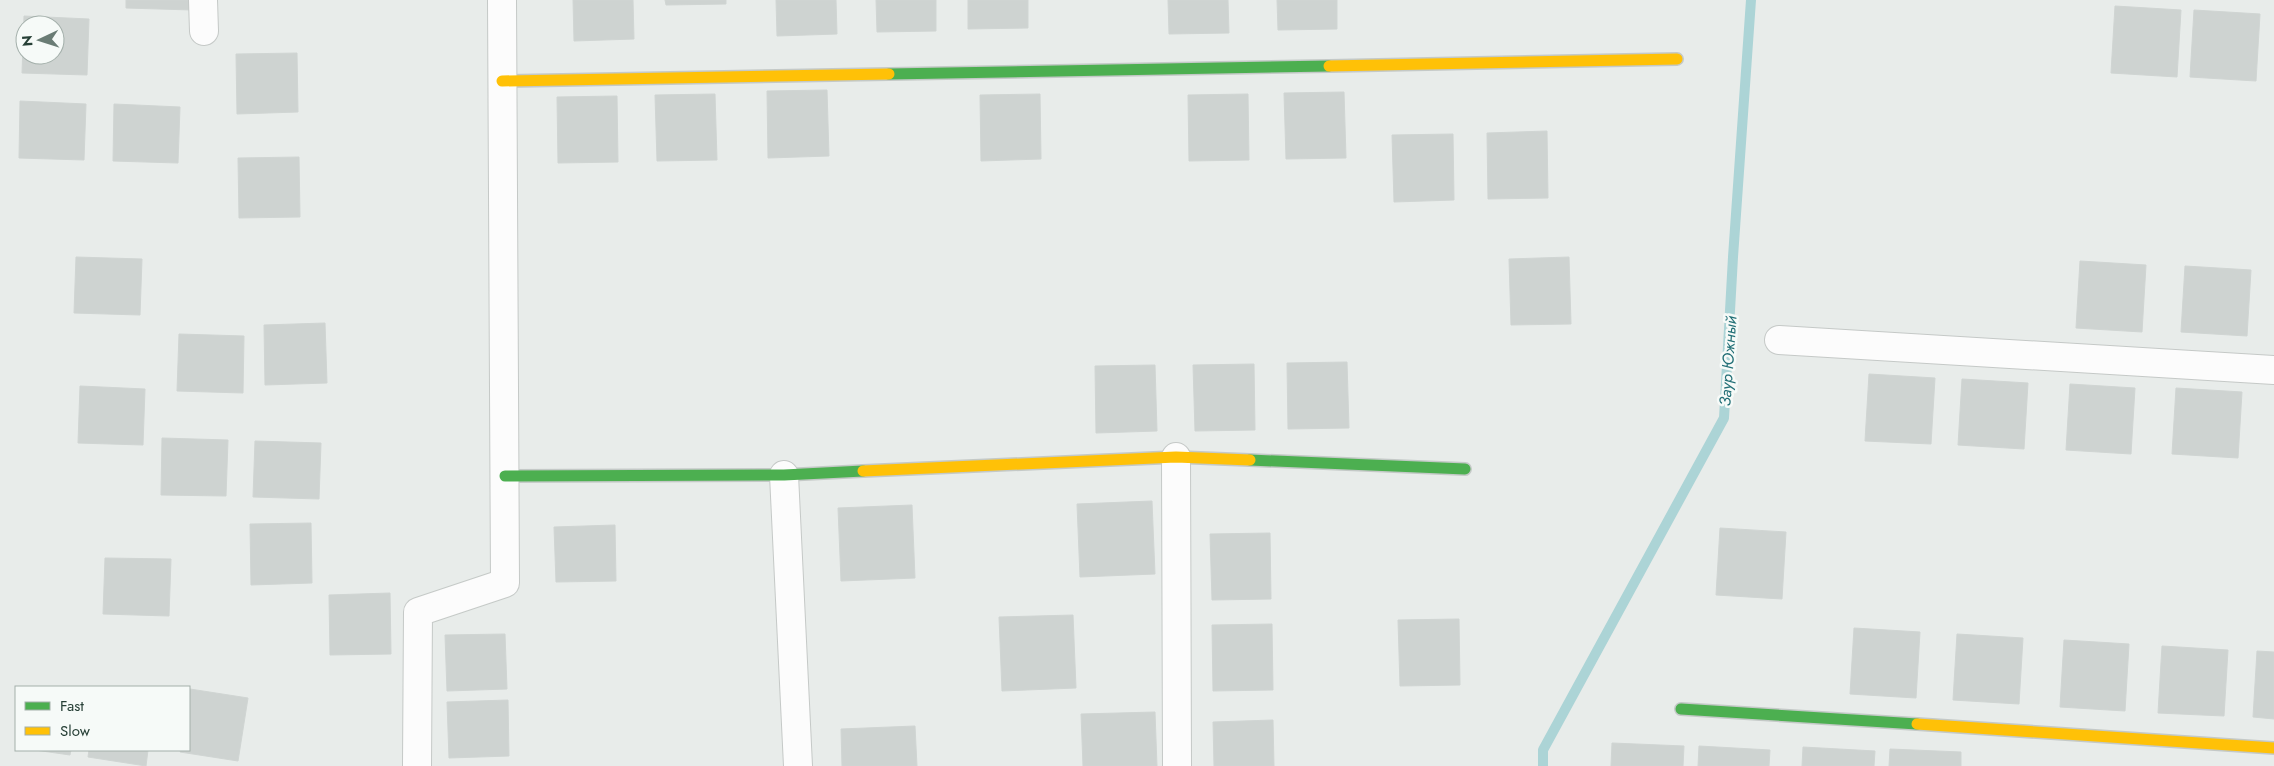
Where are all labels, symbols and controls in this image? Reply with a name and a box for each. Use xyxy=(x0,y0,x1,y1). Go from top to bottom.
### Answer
north arrow xyxy=(15,15,65,65)
text: N xyxy=(17,35,37,47)
water label: Заур Южный xyxy=(1713,314,1743,407)
legend xyxy=(15,686,190,751)
text: Fast xyxy=(60,695,84,717)
text: Slow xyxy=(60,720,91,742)

